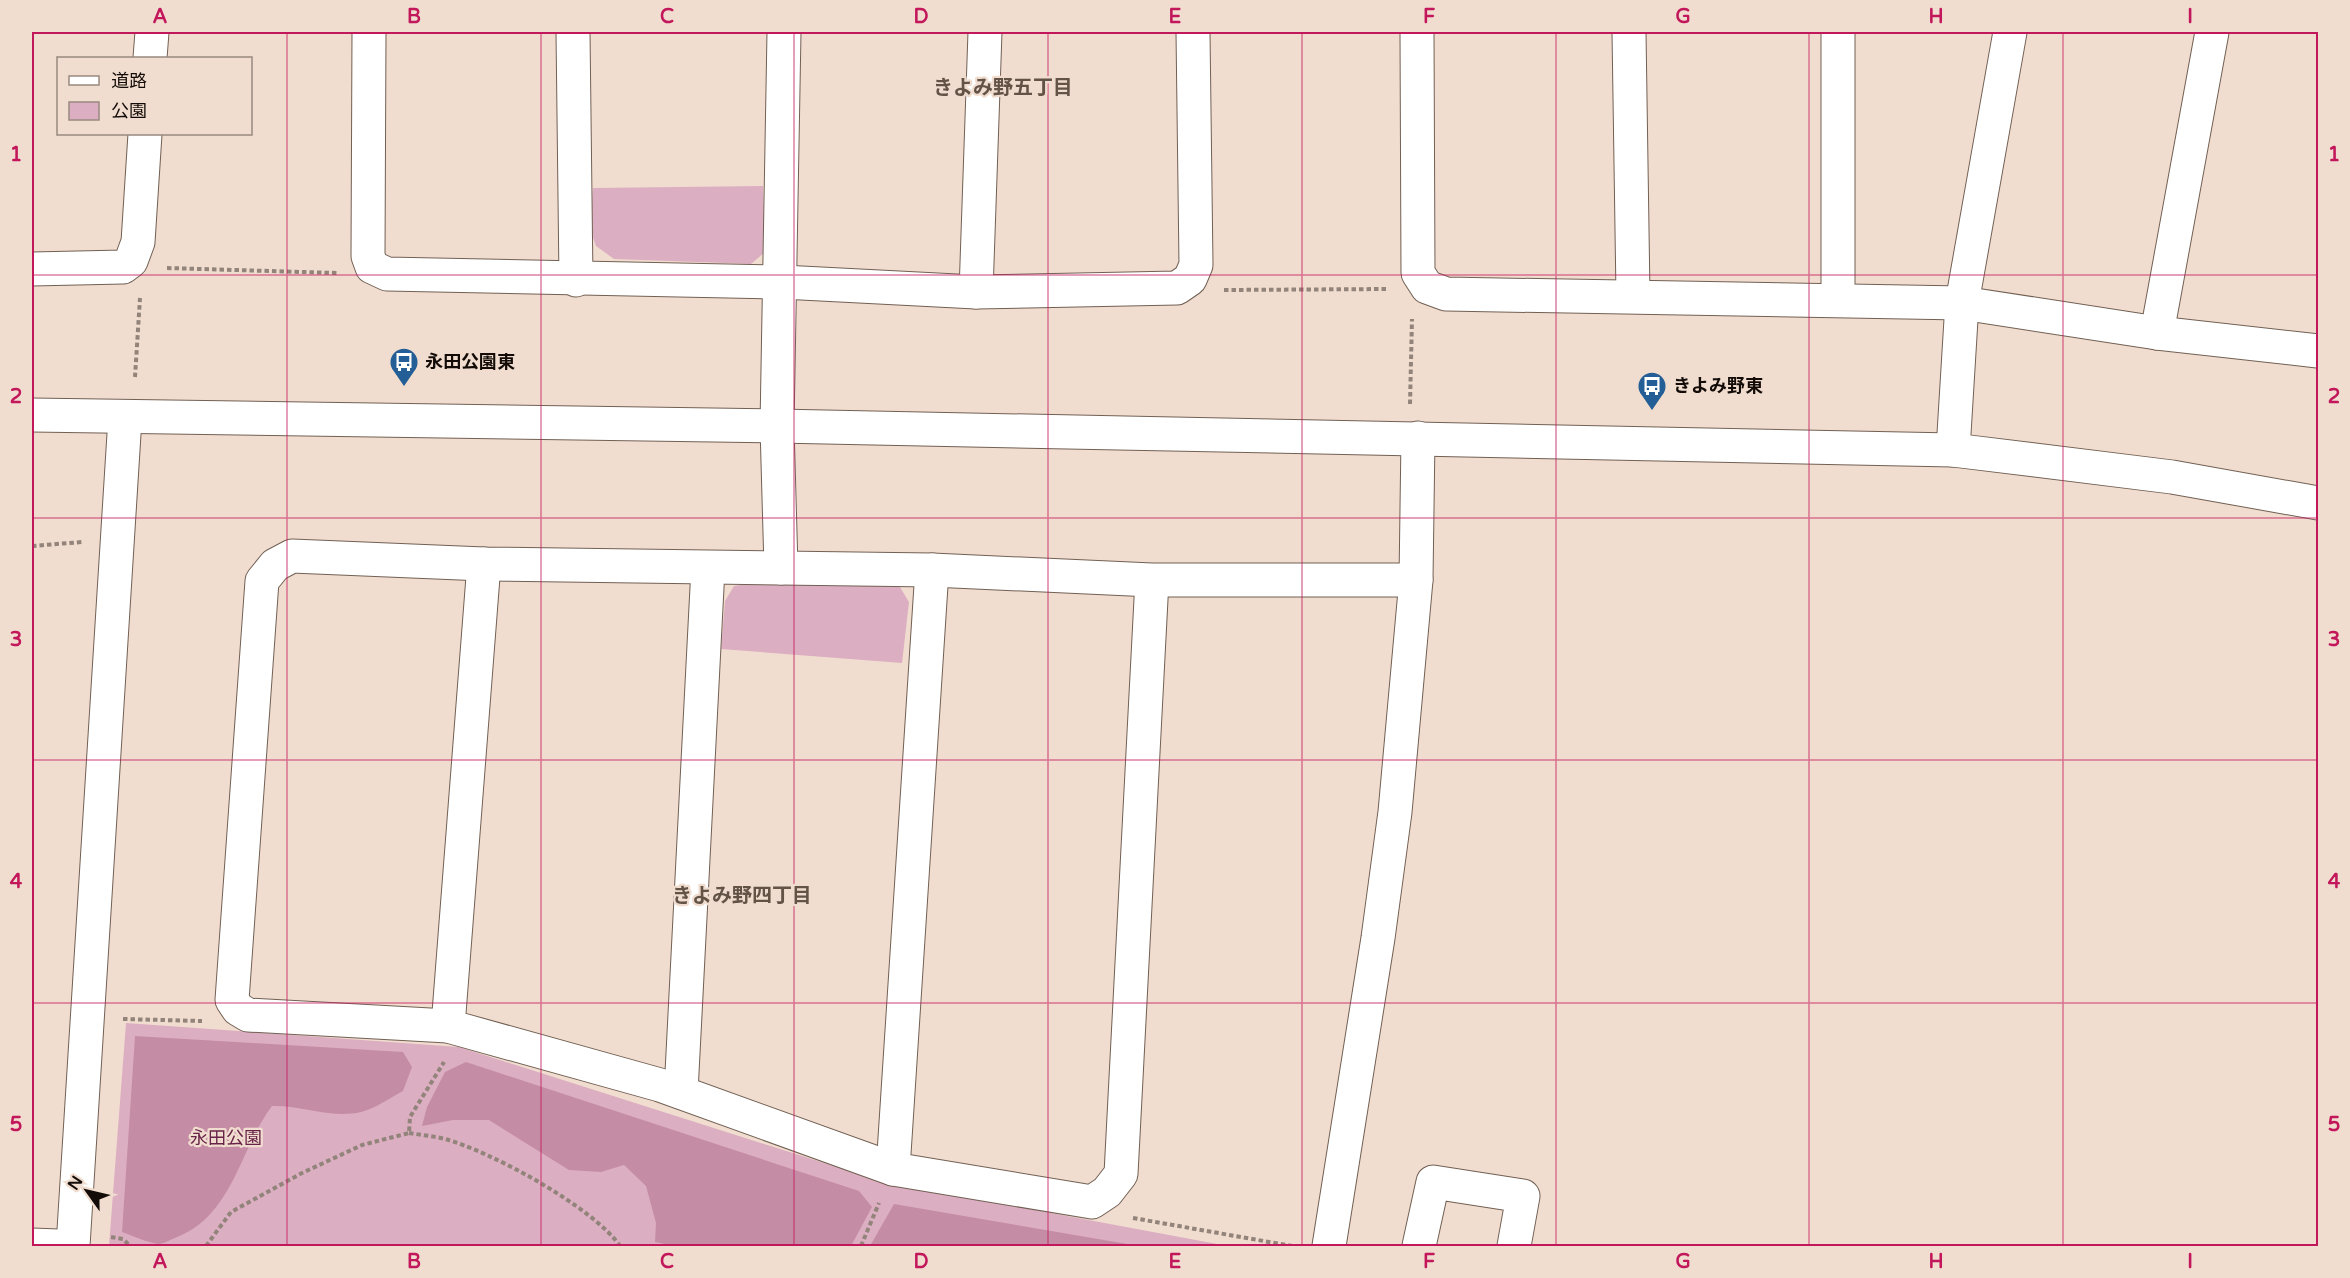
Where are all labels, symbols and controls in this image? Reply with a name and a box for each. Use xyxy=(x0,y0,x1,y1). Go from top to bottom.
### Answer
text: A xyxy=(153,5,168,29)
text: B xyxy=(407,5,421,29)
text: C xyxy=(660,5,674,29)
text: D xyxy=(913,5,929,29)
text: E xyxy=(1169,5,1182,29)
text: F xyxy=(1423,5,1435,29)
text: G xyxy=(1675,5,1691,29)
text: H xyxy=(1928,5,1944,29)
text: I xyxy=(2187,5,2193,29)
legend xyxy=(57,57,252,135)
text: 道路 xyxy=(111,70,147,92)
district label: きよみ野五丁目 xyxy=(933,76,1073,100)
text: 公園 xyxy=(111,100,147,122)
text: 1 xyxy=(10,143,22,167)
text: 1 xyxy=(2328,143,2340,167)
bus stop icon: 永田公園東 xyxy=(388,346,420,388)
place label: 永田公園東 xyxy=(425,351,515,373)
bus stop icon: きよみ野東 xyxy=(1636,370,1668,412)
place label: きよみ野東 xyxy=(1673,375,1763,397)
text: 2 xyxy=(10,385,22,409)
text: 2 xyxy=(2328,385,2340,409)
text: 3 xyxy=(10,628,22,652)
text: 3 xyxy=(2328,628,2340,652)
text: 4 xyxy=(10,870,23,894)
text: 4 xyxy=(2328,870,2341,894)
district label: きよみ野四丁目 xyxy=(672,884,812,908)
text: 5 xyxy=(10,1113,22,1137)
text: 5 xyxy=(2328,1113,2340,1137)
park label: 永田公園 xyxy=(190,1127,262,1149)
north arrow xyxy=(57,1161,117,1221)
text: N xyxy=(64,1172,87,1194)
text: A xyxy=(153,1250,168,1274)
text: B xyxy=(407,1250,421,1274)
text: C xyxy=(660,1250,674,1274)
text: D xyxy=(913,1250,929,1274)
text: E xyxy=(1169,1250,1182,1274)
text: F xyxy=(1423,1250,1435,1274)
text: G xyxy=(1675,1250,1691,1274)
text: H xyxy=(1928,1250,1944,1274)
text: I xyxy=(2187,1250,2193,1274)

